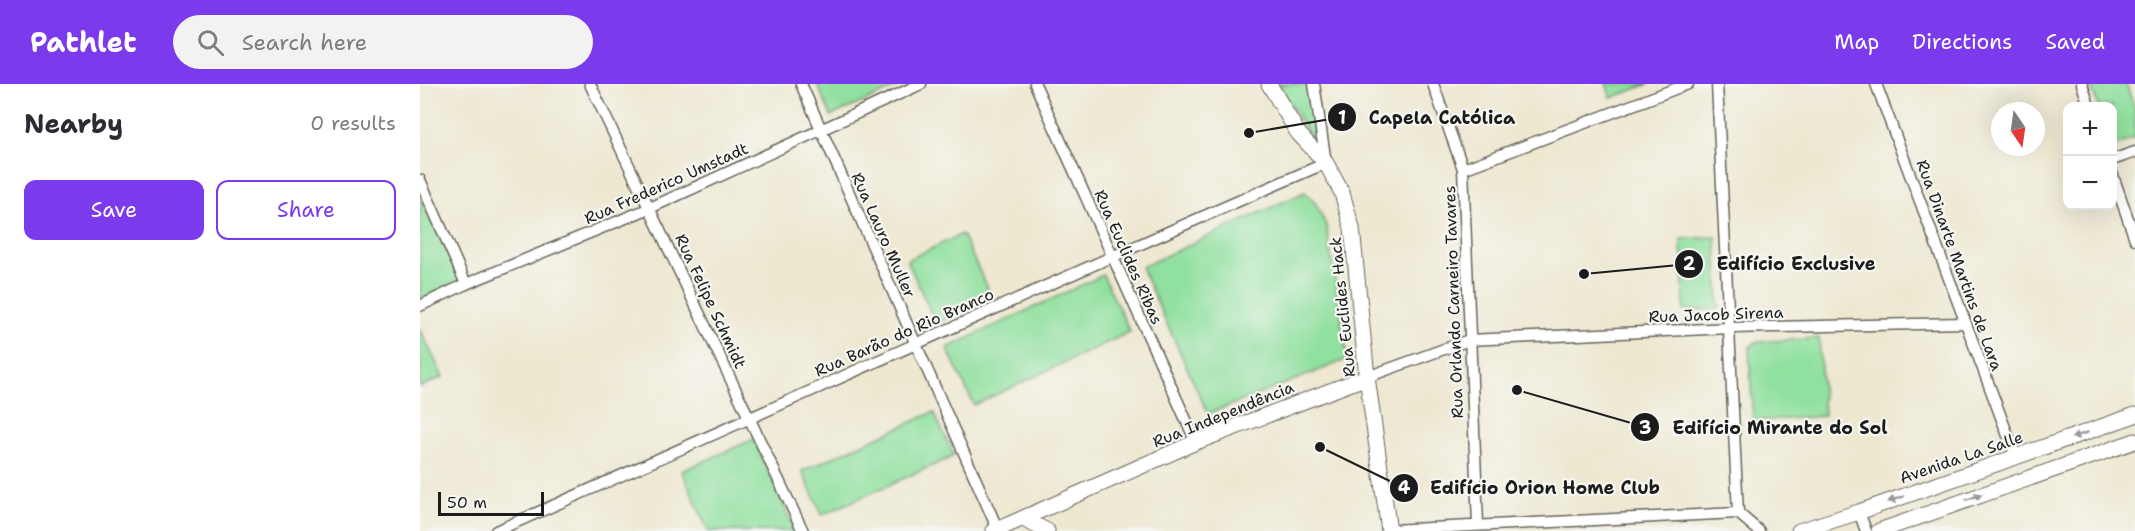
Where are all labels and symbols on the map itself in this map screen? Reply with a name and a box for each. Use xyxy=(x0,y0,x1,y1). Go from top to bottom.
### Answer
callout: Capela Católica xyxy=(1327,99,1527,135)
north arrow xyxy=(1991,102,2045,156)
text: 1 xyxy=(1338,106,1346,130)
text: Capela Católica xyxy=(1369,106,1516,130)
street label: Rua Frederico Umstadt xyxy=(581,138,751,229)
street label: Rua Dinarte Martins de Lara xyxy=(1912,157,2008,374)
street label: Rua Lauro Muller xyxy=(847,169,921,301)
street label: Rua Orlando Carneiro Tavares xyxy=(1439,185,1468,419)
street label: Rua Euclides Ribas xyxy=(1089,187,1168,328)
street label: Rua Felipe Schmidt xyxy=(670,230,751,372)
street label: Rua Euclides Hack xyxy=(1325,236,1360,378)
callout: Edifício Exclusive xyxy=(1674,246,1887,282)
text: 2 xyxy=(1683,252,1696,276)
text: Edifício Exclusive xyxy=(1716,252,1876,276)
street label: Rua Barão do Rio Branco xyxy=(811,283,997,382)
street label: Rua Jacob Sirena xyxy=(1648,302,1784,327)
street label: Rua Independência xyxy=(1149,377,1297,452)
callout: Edifício Mirante do Sol xyxy=(1630,409,1899,445)
text: 3 xyxy=(1639,416,1651,440)
text: Edifício Mirante do Sol xyxy=(1673,416,1887,440)
street label: Avenida La Salle xyxy=(1897,427,2026,488)
one-way arrow xyxy=(2071,430,2089,440)
callout: Edifício Orion Home Club xyxy=(1389,470,1672,506)
text: 4 xyxy=(1398,476,1411,500)
text: Edifício Orion Home Club xyxy=(1430,476,1660,500)
scale bar xyxy=(438,489,544,516)
one-way arrow xyxy=(1965,492,1983,502)
one-way arrow xyxy=(1887,495,1905,505)

